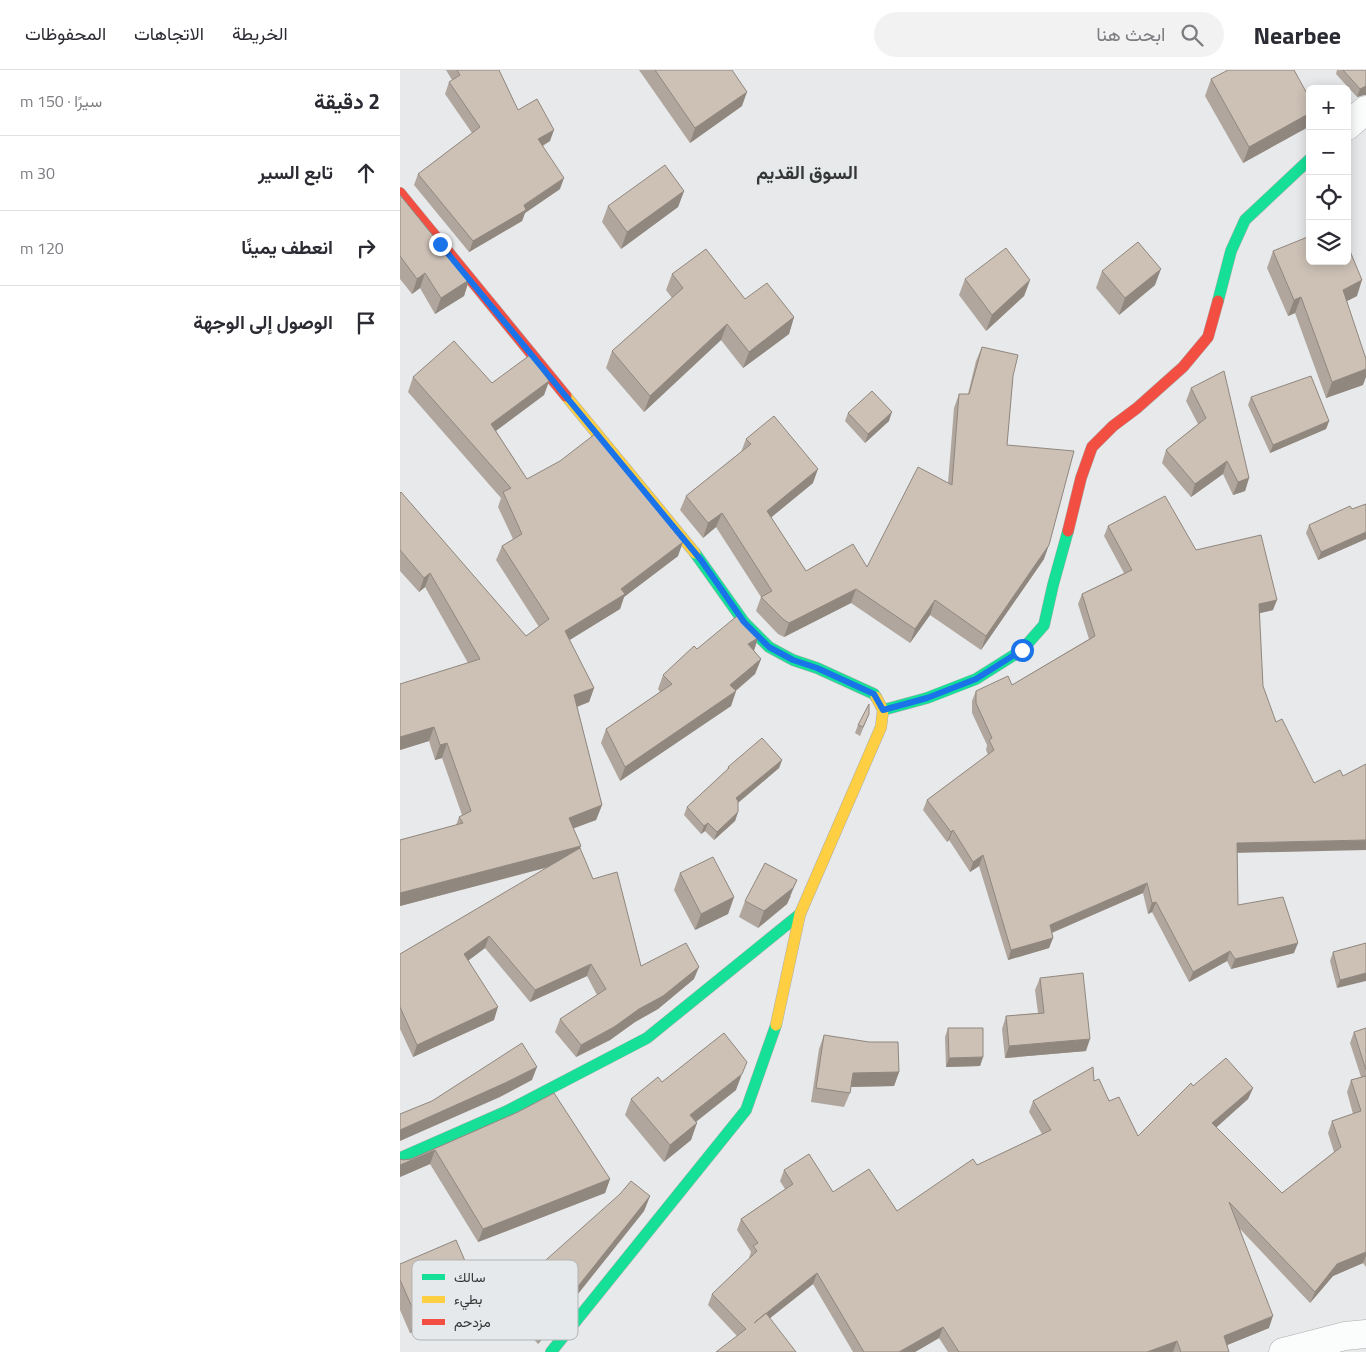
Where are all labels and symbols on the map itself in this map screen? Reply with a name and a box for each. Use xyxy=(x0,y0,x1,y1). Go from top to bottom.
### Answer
district label: السوق القديم xyxy=(756,157,858,186)
route end xyxy=(429,233,452,256)
route start xyxy=(1011,639,1034,662)
legend xyxy=(412,1260,578,1340)
text: سالك xyxy=(454,1266,485,1287)
text: بطيء xyxy=(454,1288,482,1311)
text: مزدحم xyxy=(454,1311,491,1332)

